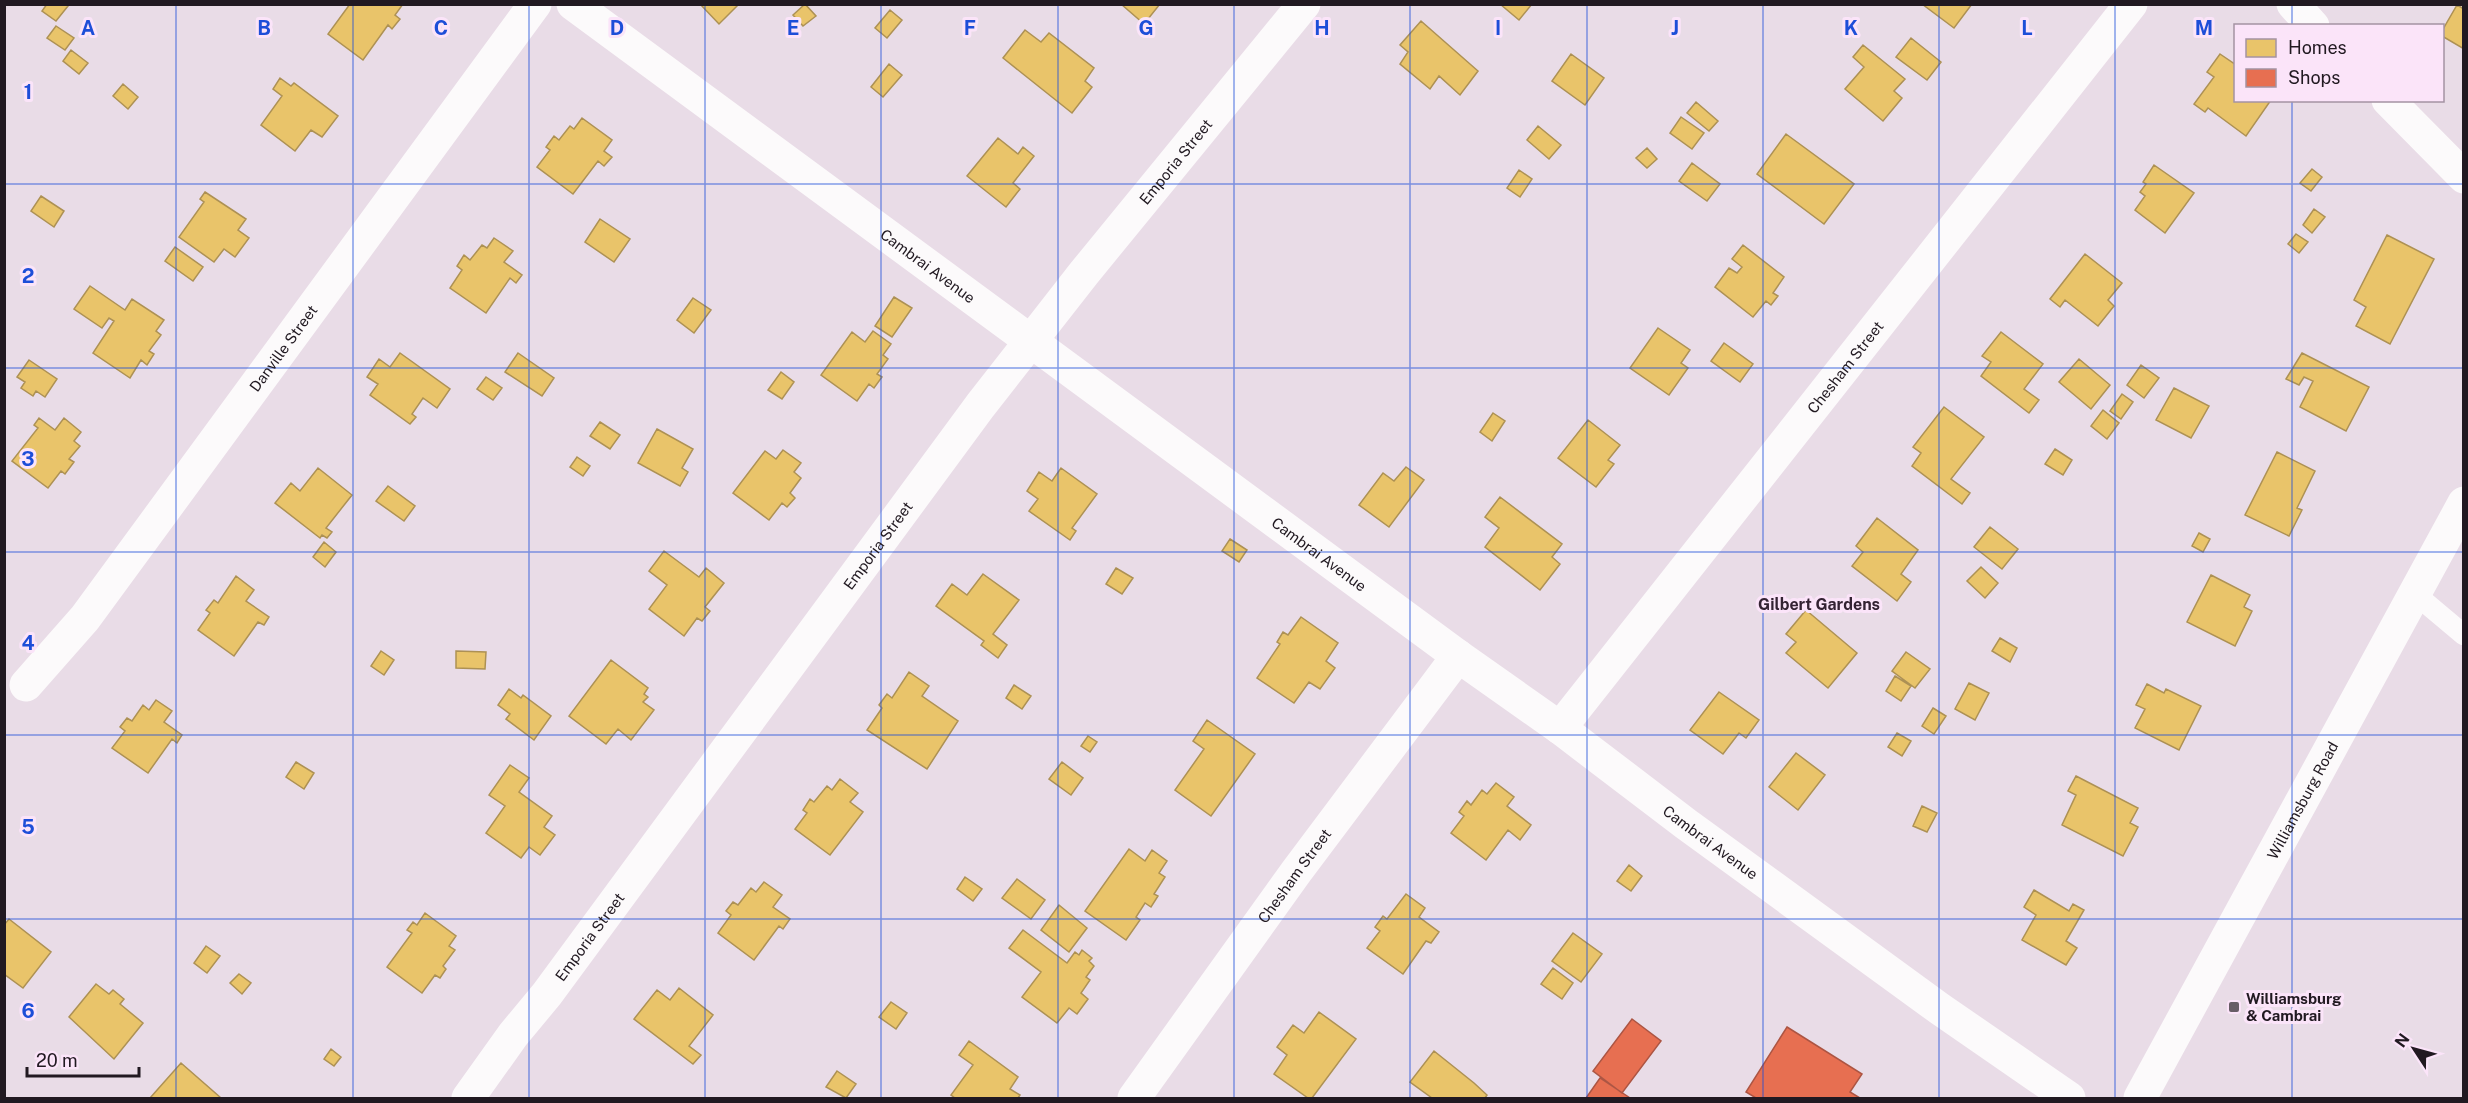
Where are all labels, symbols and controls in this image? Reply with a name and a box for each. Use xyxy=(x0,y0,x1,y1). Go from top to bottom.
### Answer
text: A xyxy=(81,16,95,40)
text: B xyxy=(257,16,271,40)
text: C xyxy=(434,16,448,40)
text: D xyxy=(610,16,624,40)
text: E xyxy=(787,16,799,40)
text: F xyxy=(964,16,976,40)
text: G xyxy=(1138,16,1154,40)
text: H xyxy=(1314,16,1330,40)
text: I xyxy=(1495,16,1501,40)
text: J xyxy=(1671,16,1679,40)
text: K xyxy=(1844,16,1858,40)
text: L xyxy=(2021,16,2033,40)
text: M xyxy=(2195,16,2213,40)
legend xyxy=(2234,24,2444,102)
text: Homes xyxy=(2288,37,2347,58)
text: Shops xyxy=(2288,67,2340,88)
text: 1 xyxy=(24,80,32,104)
street label: Emporia Street xyxy=(1136,115,1215,207)
street label: Cambrai Avenue xyxy=(877,225,979,306)
text: 2 xyxy=(22,264,34,288)
street label: Danville Street xyxy=(246,301,320,395)
street label: Chesham Street xyxy=(1803,317,1886,416)
text: 3 xyxy=(21,447,35,471)
street label: Emporia Street xyxy=(840,498,916,593)
street label: Cambrai Avenue xyxy=(1269,513,1370,594)
district label: Gilbert Gardens xyxy=(1758,595,1880,614)
text: 4 xyxy=(21,631,35,655)
street label: Williamsburg Road xyxy=(2263,739,2341,862)
street label: Cambrai Avenue xyxy=(1660,801,1761,882)
text: 5 xyxy=(21,815,35,839)
street label: Chesham Street xyxy=(1254,825,1334,926)
street label: Emporia Street xyxy=(551,889,627,984)
place label: Williamsburg & Cambrai xyxy=(2246,990,2342,1024)
text: 6 xyxy=(21,999,35,1023)
marker: Williamsburg & Cambrai xyxy=(2227,1000,2241,1014)
north arrow xyxy=(2384,1019,2444,1079)
text: N xyxy=(2391,1030,2414,1051)
scale bar xyxy=(27,1040,140,1078)
text: 20 m xyxy=(36,1050,78,1071)

